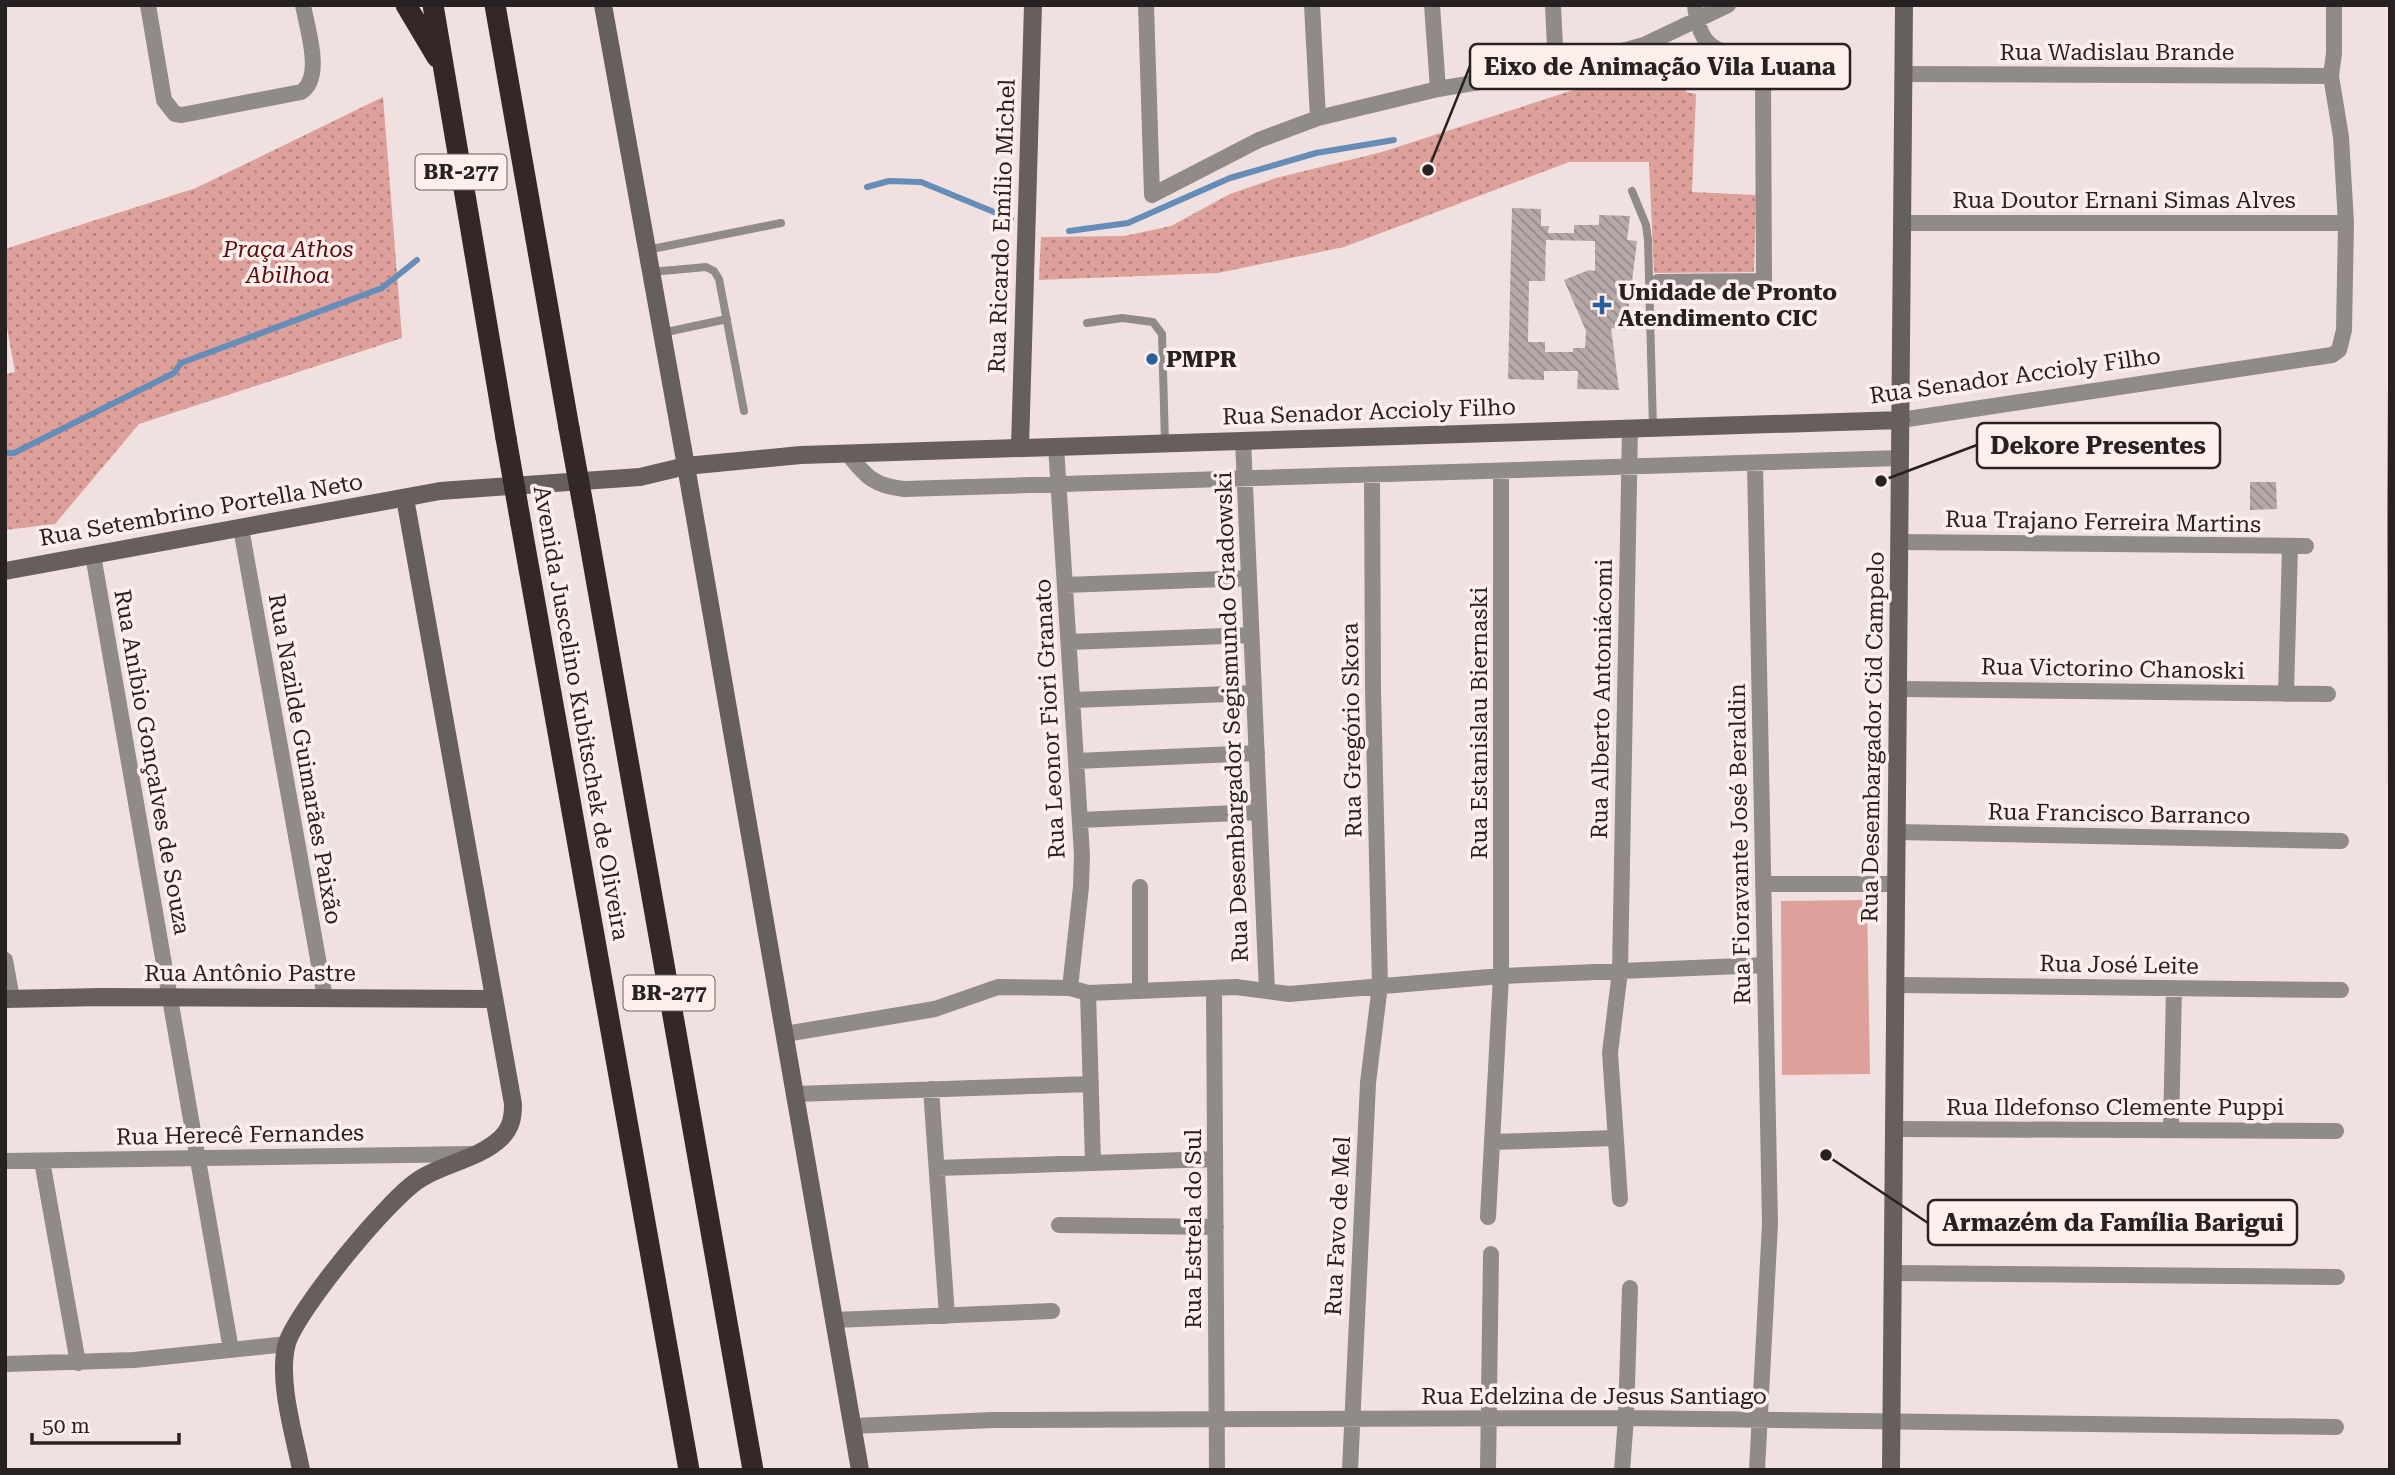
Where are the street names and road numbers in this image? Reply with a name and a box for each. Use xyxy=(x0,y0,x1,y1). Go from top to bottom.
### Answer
street label: Rua Wadislau Brande xyxy=(2000,39,2234,66)
street label: Rua Ricardo Emílio Michel xyxy=(983,78,1021,374)
road number: BR-277 xyxy=(416,154,506,190)
street label: Rua Doutor Ernani Simas Alves xyxy=(1952,187,2296,214)
street label: Rua Senador Accioly Filho xyxy=(1868,342,2162,410)
street label: Rua Senador Accioly Filho xyxy=(1222,393,1516,431)
street label: Rua Setembrino Portella Neto xyxy=(37,468,365,552)
street label: Rua Desembargador Segismundo Gradowski xyxy=(1210,471,1254,963)
street label: Avenida Juscelino Kubitschek de Oliveira xyxy=(528,484,634,943)
street label: Rua Trajano Ferreira Martins xyxy=(1945,506,2261,538)
street label: Rua Desembargador Cid Campelo xyxy=(1856,551,1890,923)
street label: Rua Alberto Antoniácomi xyxy=(1586,559,1618,839)
street label: Rua Leonor Fiori Granato xyxy=(1029,578,1071,860)
street label: Rua Aníbio Gonçalves de Souza xyxy=(108,587,196,937)
street label: Rua Estanislau Biernaski xyxy=(1466,587,1493,859)
street label: Rua Nazilde Guimarães Paixão xyxy=(263,592,347,926)
street label: Rua Gregório Skora xyxy=(1337,622,1367,838)
street label: Rua Victorino Chanoski xyxy=(1981,653,2245,685)
street label: Rua Fioravante José Beraldin xyxy=(1724,683,1756,1005)
street label: Rua Francisco Barranco xyxy=(1987,798,2251,830)
street label: Rua José Leite xyxy=(2039,950,2199,980)
street label: Rua Antônio Pastre xyxy=(144,960,356,987)
road number: BR-277 xyxy=(624,976,714,1010)
street label: Rua Ildefonso Clemente Puppi xyxy=(1946,1094,2284,1121)
street label: Rua Herecê Fernandes xyxy=(116,1119,364,1151)
street label: Rua Estrela do Sul xyxy=(1180,1129,1207,1329)
street label: Rua Favo de Mel xyxy=(1320,1135,1356,1317)
street label: Rua Edelzina de Jesus Santiago xyxy=(1421,1383,1767,1410)

